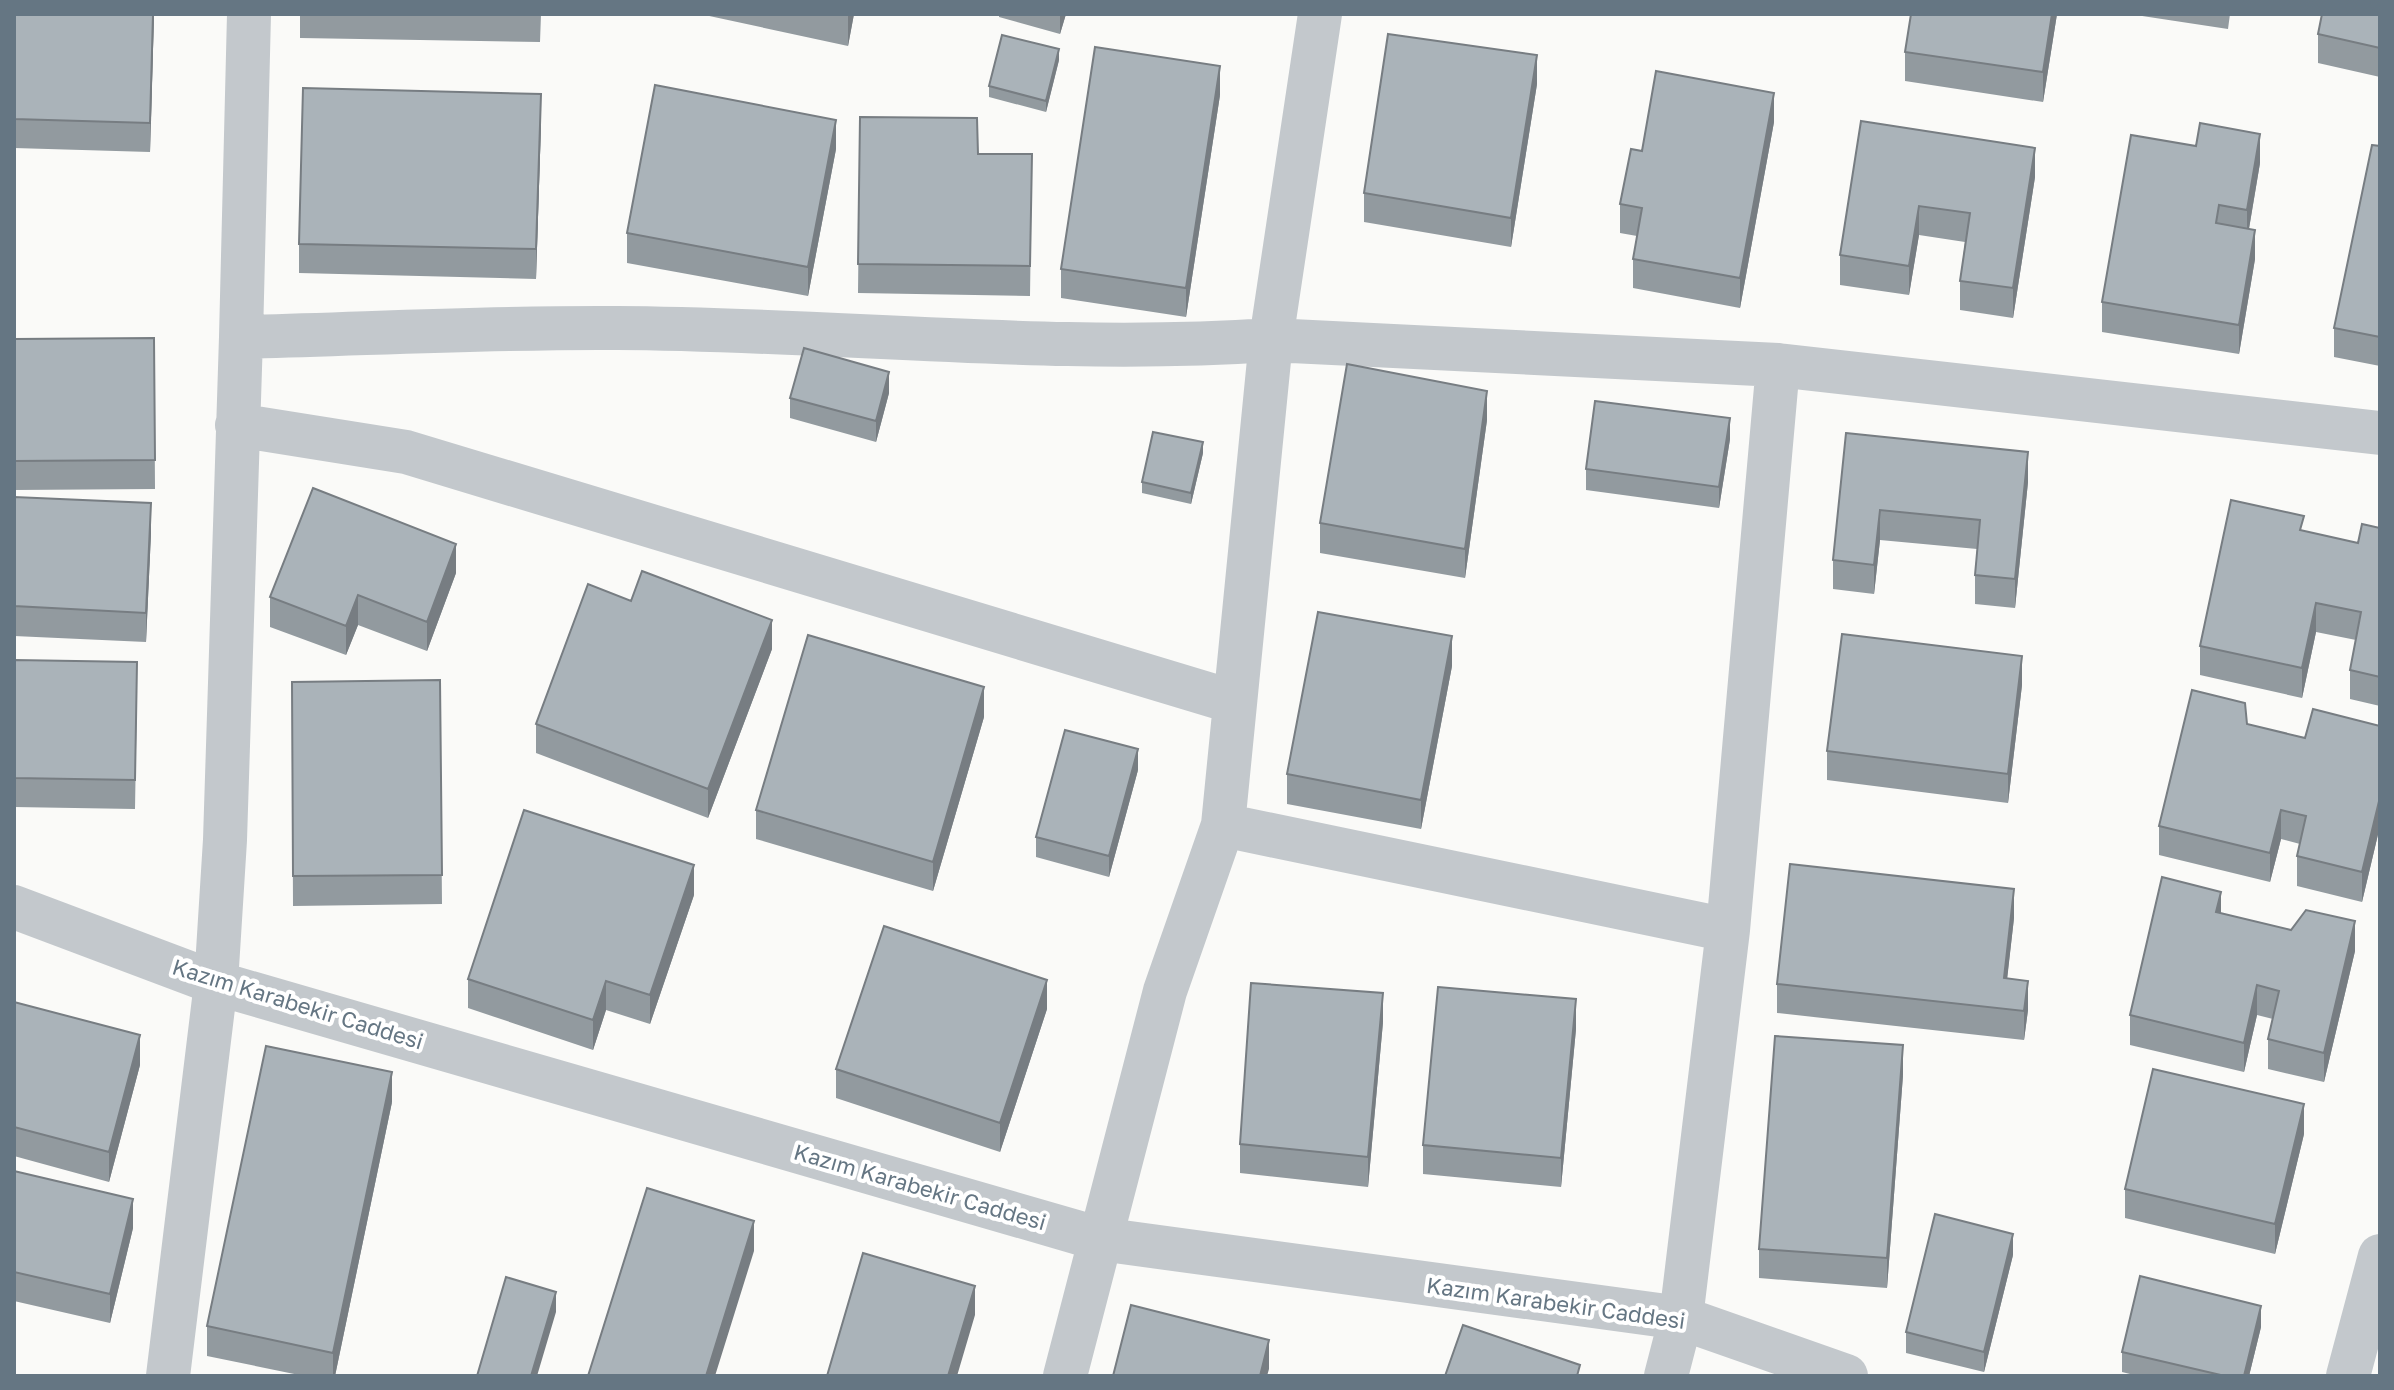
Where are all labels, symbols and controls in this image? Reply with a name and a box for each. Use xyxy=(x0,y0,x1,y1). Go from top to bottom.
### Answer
street label: Kazım Karabekir Caddesi xyxy=(169,952,427,1055)
street label: Kazım Karabekir Caddesi xyxy=(791,1138,1049,1235)
street label: Kazım Karabekir Caddesi xyxy=(1425,1271,1687,1334)

